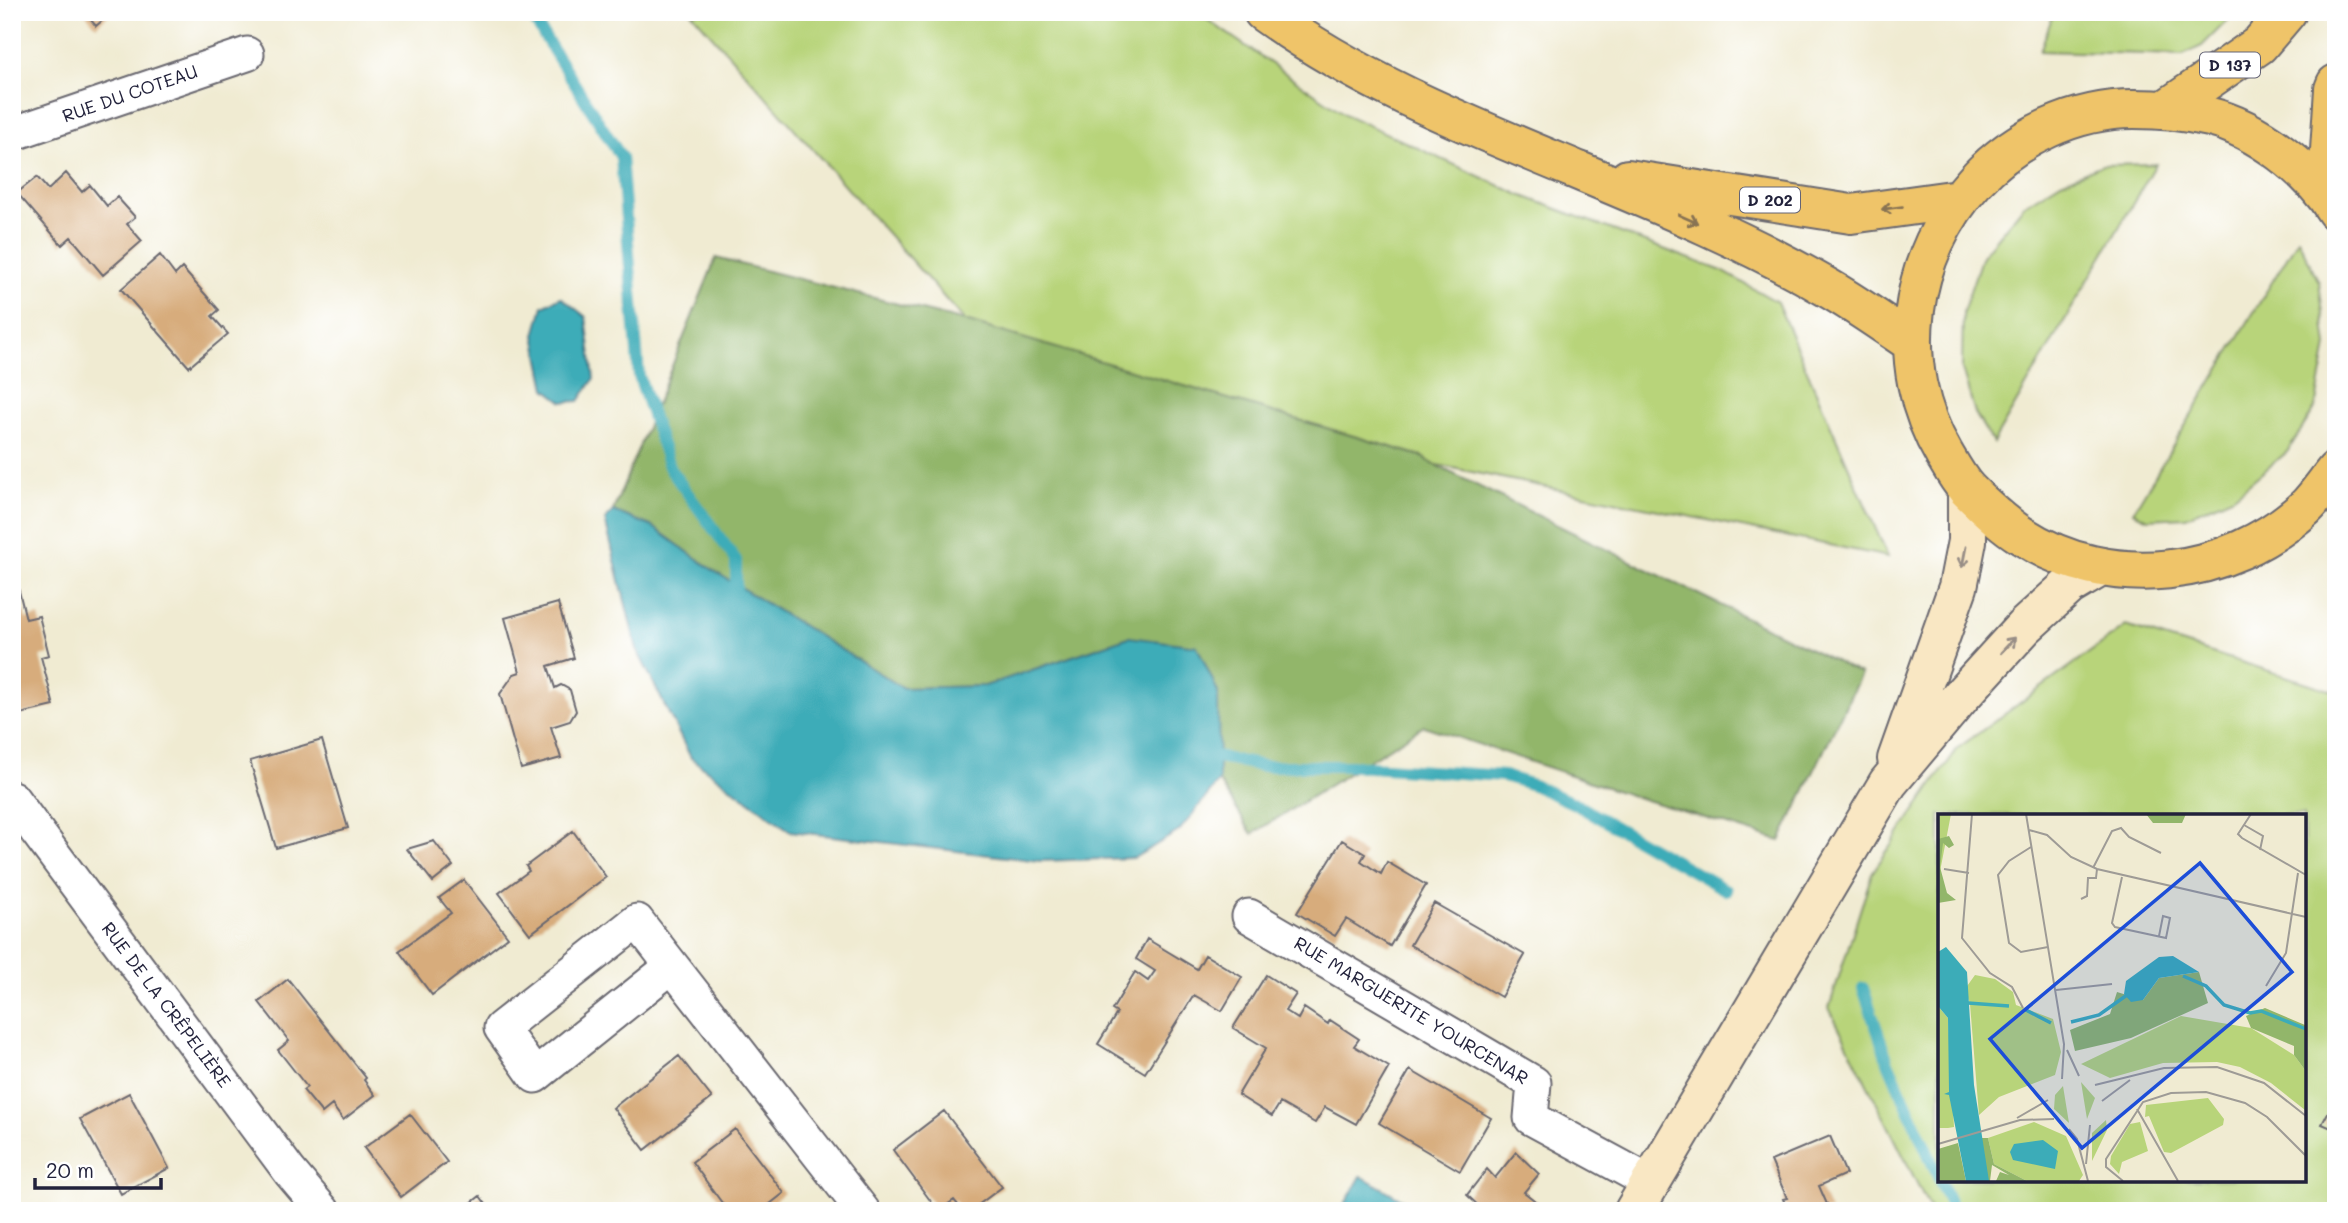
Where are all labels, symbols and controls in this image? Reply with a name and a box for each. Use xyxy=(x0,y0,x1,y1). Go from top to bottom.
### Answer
road number: D 137 xyxy=(2200,53,2260,78)
street label: RUE DU COTEAU xyxy=(59,59,201,127)
road number: D 202 xyxy=(1740,188,1800,212)
one-way arrow xyxy=(1881,202,1904,215)
one-way arrow xyxy=(1677,213,1698,226)
one-way arrow xyxy=(1956,545,1970,568)
one-way arrow xyxy=(2000,637,2017,654)
inset map xyxy=(1938,814,2306,1181)
street label: RUE DE LA CRÊPELIÈRE xyxy=(97,917,237,1092)
street label: RUE MARGUERITE YOURCENAR xyxy=(1290,931,1533,1090)
scale bar xyxy=(35,1146,161,1190)
text: 20 m xyxy=(46,1156,94,1183)

